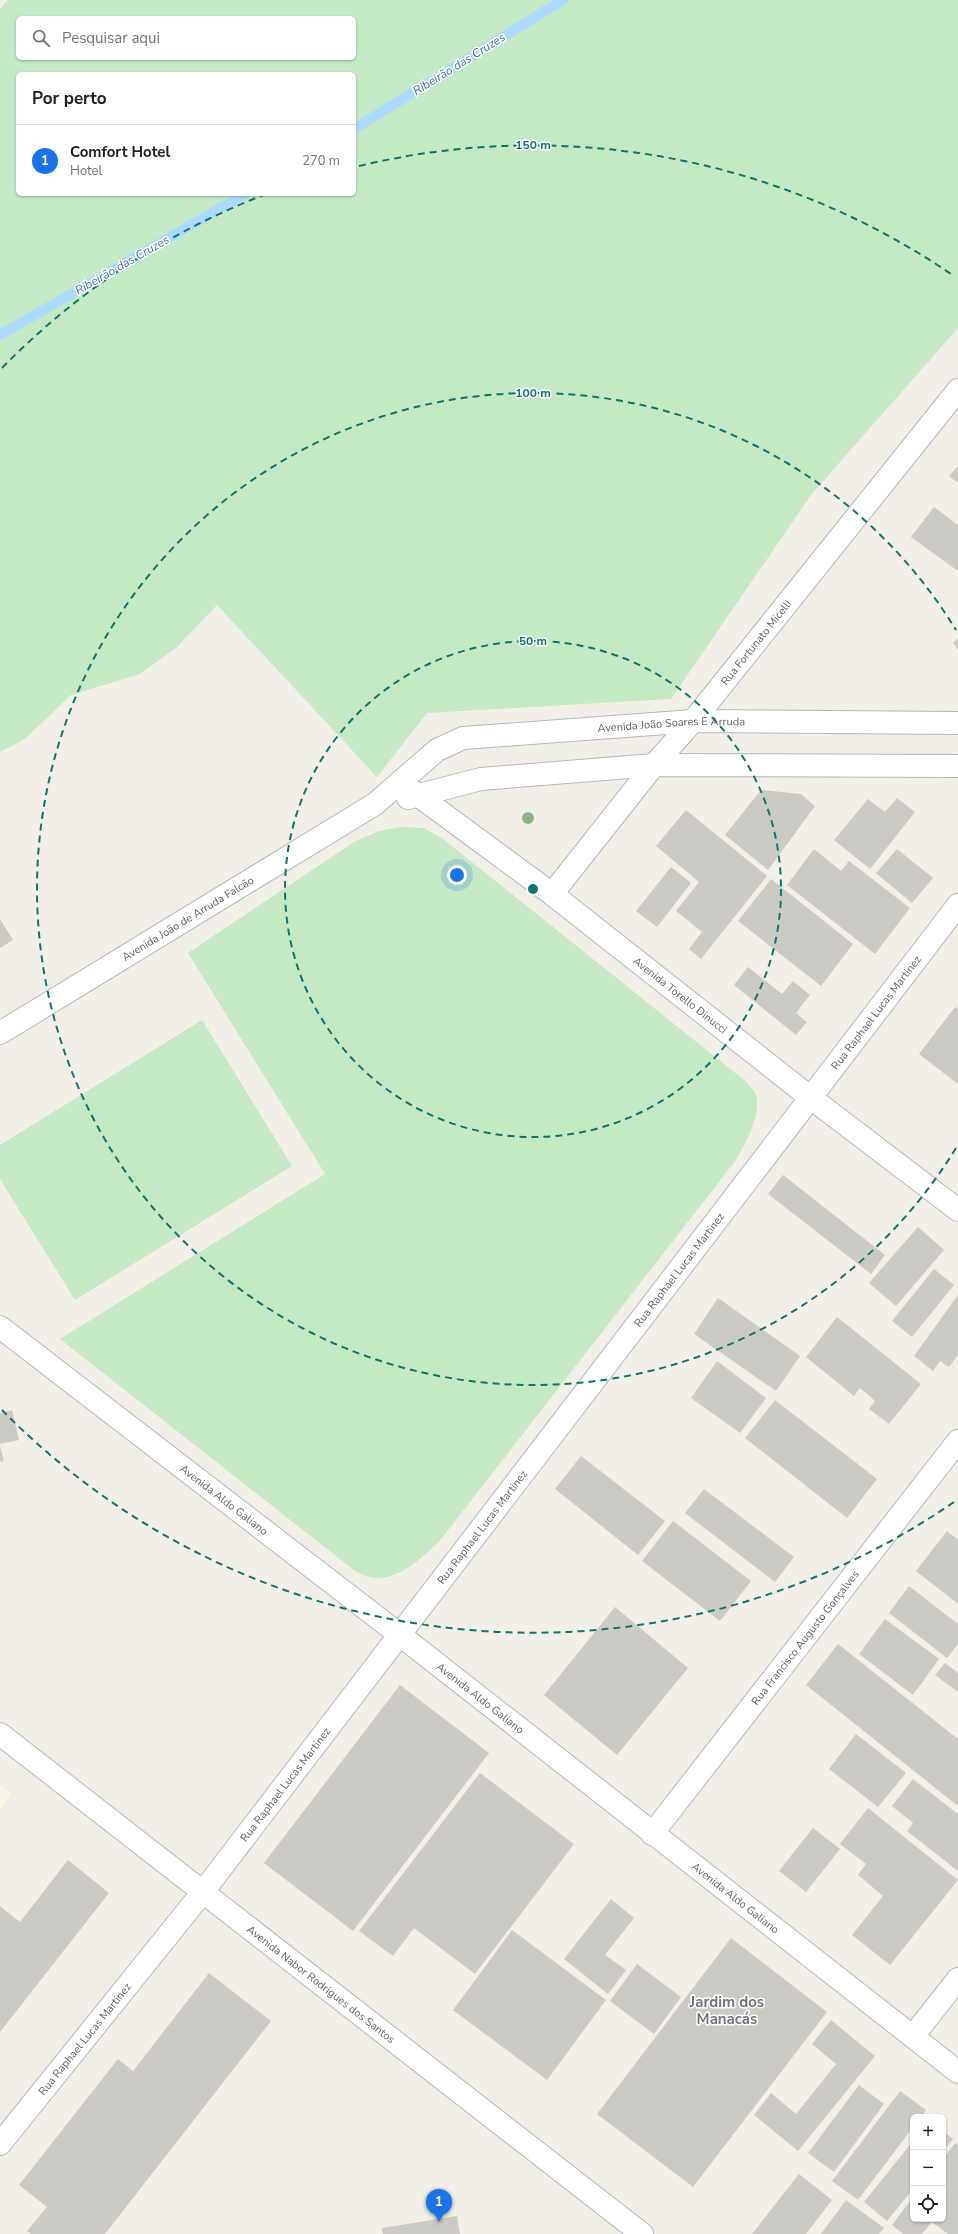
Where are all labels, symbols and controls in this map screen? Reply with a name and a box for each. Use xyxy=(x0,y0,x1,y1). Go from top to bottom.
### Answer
search box xyxy=(16,16,356,60)
icon: search xyxy=(30,27,52,49)
text: Pesquisar aqui xyxy=(62,28,160,48)
water label: Ribeirão das Cruzes xyxy=(410,29,508,99)
text: Por perto xyxy=(32,87,107,110)
text: 150 m xyxy=(515,137,551,153)
text: Comfort Hotel xyxy=(70,142,170,162)
text: 1 xyxy=(41,152,49,170)
text: 270 m xyxy=(302,152,340,170)
text: Hotel xyxy=(70,162,102,180)
water label: Ribeirão das Cruzes xyxy=(72,231,172,298)
text: 100 m xyxy=(515,385,551,401)
street label: Rua Fortunato Micelli xyxy=(718,597,795,688)
text: 50 m xyxy=(519,633,547,649)
street label: Avenida João Soares E Arruda xyxy=(597,714,745,736)
your location xyxy=(447,865,467,885)
street label: Avenida João de Arruda Falcão xyxy=(119,873,257,965)
centre of rings xyxy=(526,882,540,896)
street label: Rua Raphael Lucas Martinez xyxy=(828,953,925,1073)
street label: Avenida Torello Dinucci xyxy=(630,954,730,1037)
street label: Rua Raphael Lucas Martinez xyxy=(631,1210,728,1330)
street label: Avenida Aldo Galiano xyxy=(177,1461,271,1539)
street label: Rua Raphael Lucas Martinez xyxy=(434,1467,531,1587)
street label: Rua Francisco Augusto Gonçalves xyxy=(748,1567,863,1708)
street label: Avenida Aldo Galiano xyxy=(433,1659,527,1737)
street label: Rua Raphael Lucas Martinez xyxy=(237,1724,334,1845)
street label: Avenida Aldo Galiano xyxy=(688,1859,782,1937)
street label: Avenida Nabor Rodrigues dos Santos xyxy=(244,1922,398,2047)
street label: Rua Raphael Lucas Martinez xyxy=(35,1980,135,2098)
district label: Jardim dos Manacás xyxy=(689,1992,764,2029)
map controls xyxy=(910,2114,946,2222)
button: + xyxy=(910,2114,946,2150)
button: − xyxy=(910,2150,946,2186)
button: locate xyxy=(910,2186,946,2222)
pin: 1 xyxy=(426,2189,452,2222)

